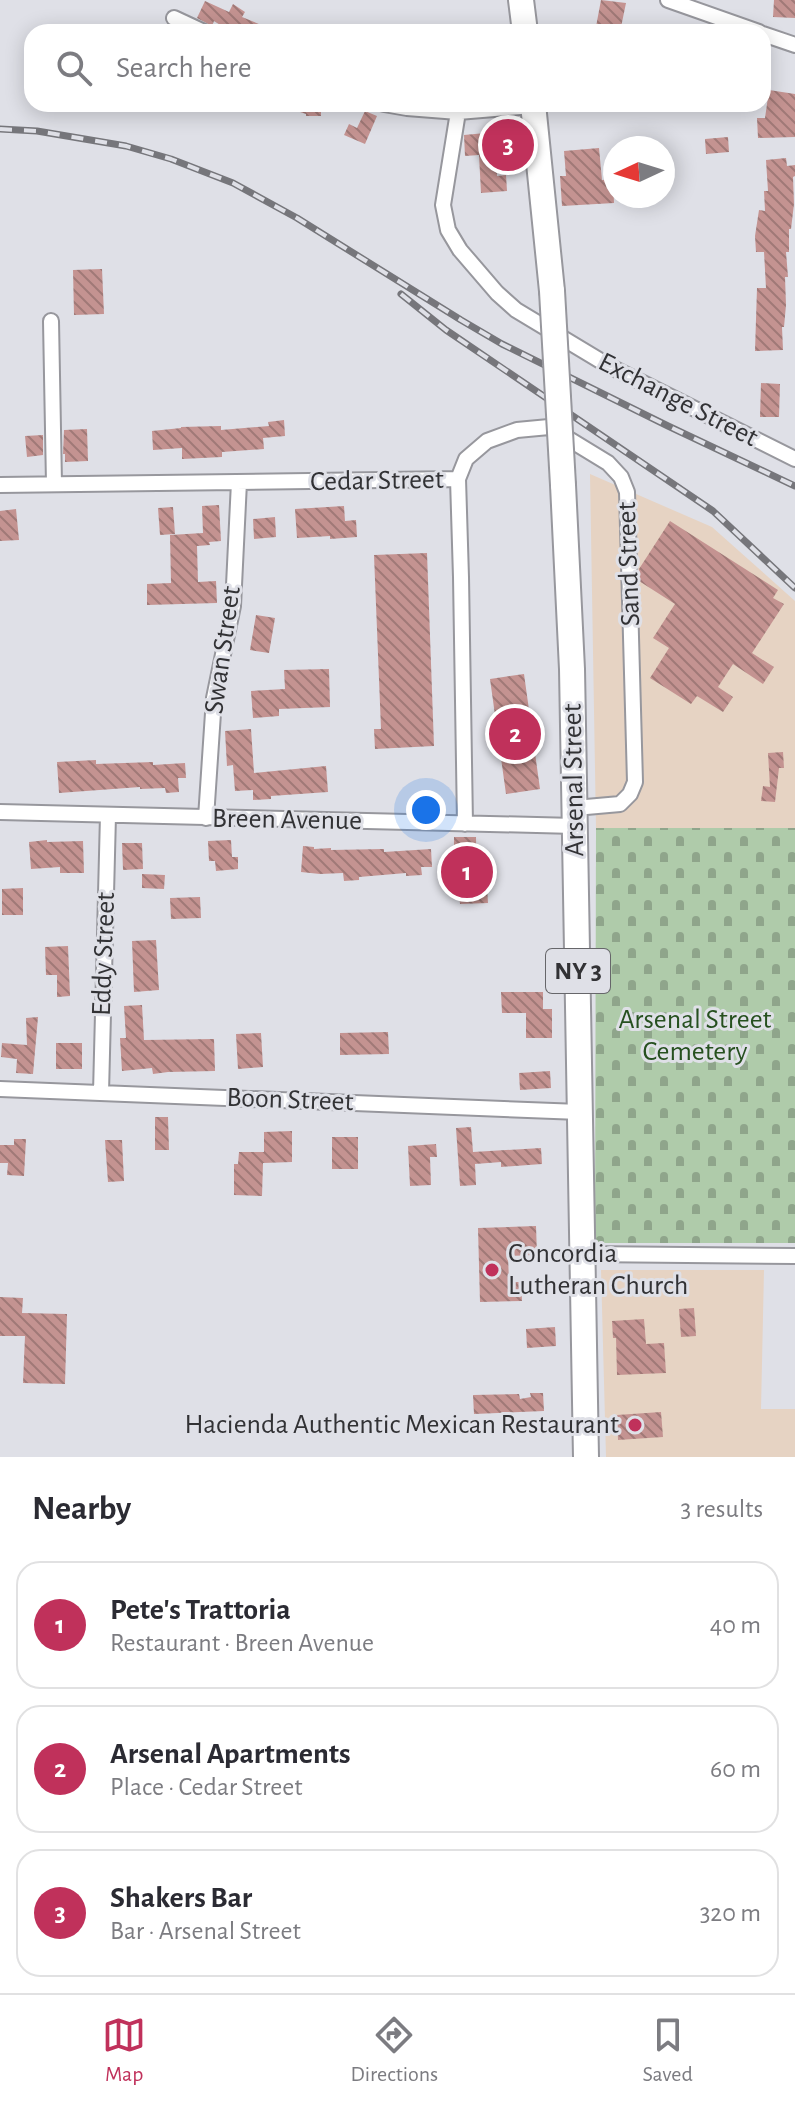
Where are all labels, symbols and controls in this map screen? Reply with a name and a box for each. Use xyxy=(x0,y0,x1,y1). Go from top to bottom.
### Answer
search box xyxy=(24,24,771,112)
icon: search xyxy=(52,46,96,90)
text: Search here xyxy=(116,53,252,83)
pin: 3 xyxy=(482,115,534,175)
north arrow xyxy=(603,136,675,208)
street label: Exchange Street xyxy=(594,348,762,452)
street label: Cedar Street xyxy=(310,466,444,496)
street label: Sand Street xyxy=(613,501,645,627)
street label: Swan Street xyxy=(200,584,246,716)
street label: Arsenal Street xyxy=(559,703,589,857)
pin: 2 xyxy=(489,704,541,764)
your location xyxy=(406,790,446,830)
street label: Breen Avenue xyxy=(212,805,362,835)
pin: 1 xyxy=(441,842,493,902)
street label: Eddy Street xyxy=(88,891,120,1017)
road number: NY 3 xyxy=(546,949,610,993)
park label: Arsenal Street Cemetery xyxy=(618,1006,772,1066)
street label: Boon Street xyxy=(226,1084,354,1116)
place label: Concordia Lutheran Church xyxy=(508,1240,688,1300)
marker: Concordia Lutheran Church xyxy=(483,1261,501,1279)
place label: Hacienda Authentic Mexican Restaurant xyxy=(185,1411,619,1439)
marker: Hacienda Authentic Mexican Restaurant xyxy=(626,1416,644,1434)
text: Nearby xyxy=(32,1492,131,1526)
text: 3 results xyxy=(680,1496,763,1522)
text: Pete's Trattoria xyxy=(110,1595,291,1625)
text: 1 xyxy=(55,1612,65,1638)
text: 40 m xyxy=(710,1612,761,1638)
text: Restaurant · Breen Avenue xyxy=(110,1630,374,1656)
text: Arsenal Apartments xyxy=(110,1739,350,1769)
text: 2 xyxy=(54,1756,66,1782)
text: 60 m xyxy=(710,1756,761,1782)
text: Place · Cedar Street xyxy=(110,1774,303,1800)
text: Shakers Bar xyxy=(110,1883,252,1913)
text: 3 xyxy=(54,1900,66,1926)
text: 320 m xyxy=(700,1900,761,1926)
text: Bar · Arsenal Street xyxy=(110,1918,301,1944)
tab: Map xyxy=(102,2013,146,2087)
tab: Directions xyxy=(350,2013,438,2087)
tab: Saved xyxy=(642,2013,693,2087)

